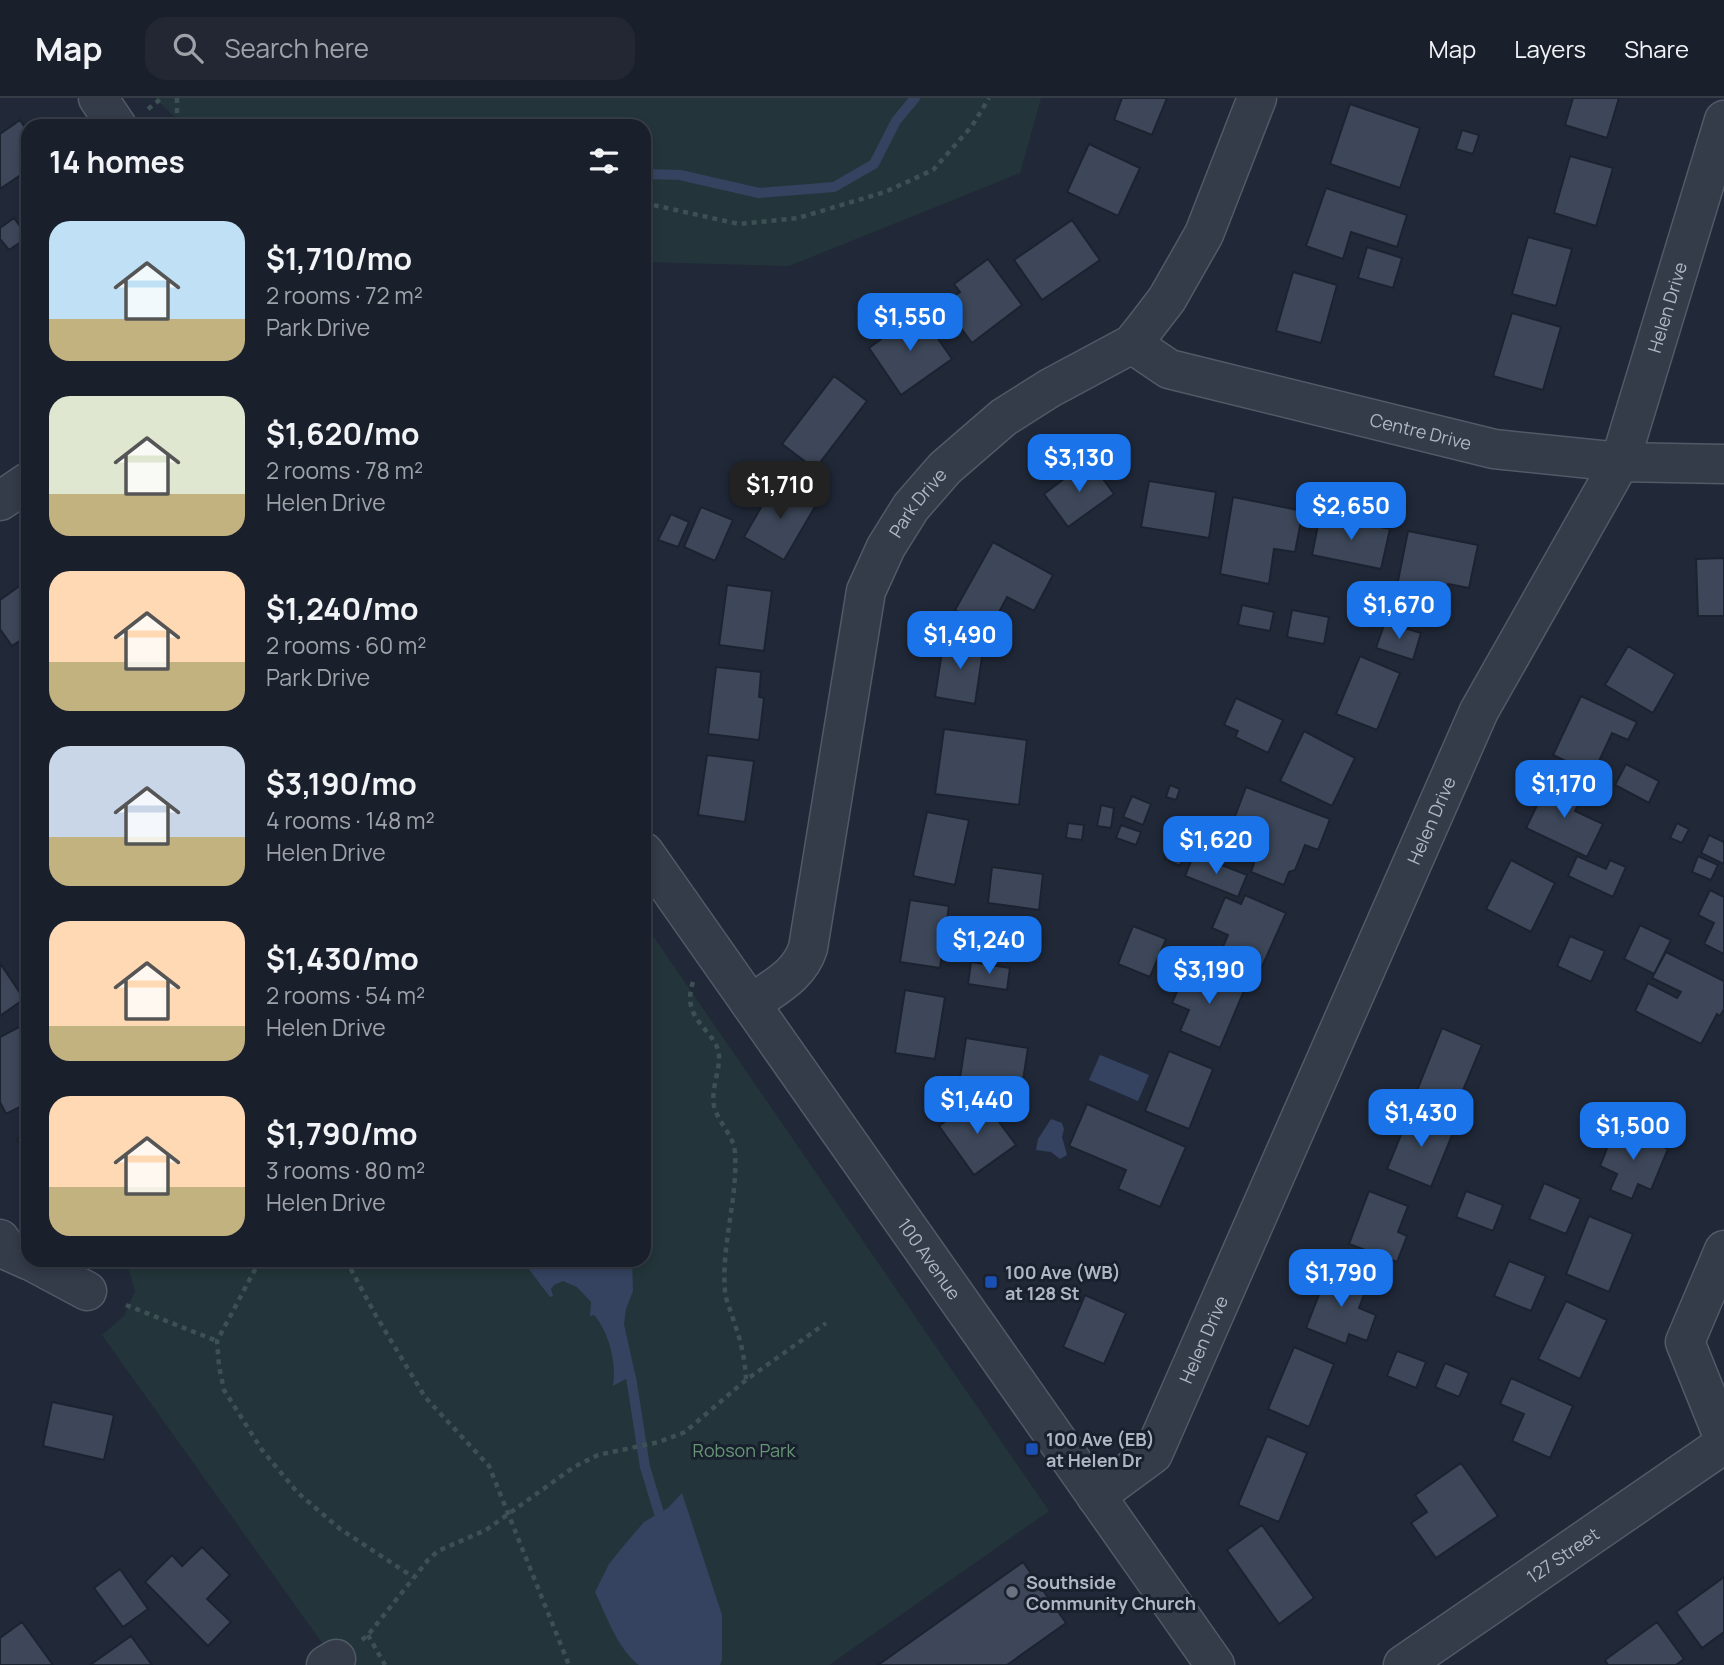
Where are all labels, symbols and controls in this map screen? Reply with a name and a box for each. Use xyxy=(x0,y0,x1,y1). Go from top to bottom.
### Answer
search box xyxy=(145,17,635,80)
text: Map xyxy=(35,26,103,71)
icon: search xyxy=(169,29,207,67)
text: Search here xyxy=(225,30,369,66)
text: Map xyxy=(1429,32,1476,65)
text: Layers xyxy=(1514,32,1586,65)
text: Share xyxy=(1624,32,1689,65)
text: 14 homes xyxy=(49,141,185,182)
icon: filters xyxy=(585,142,623,180)
text: $1,710/mo xyxy=(266,238,412,279)
icon: home xyxy=(105,249,189,333)
street label: Helen Drive xyxy=(1642,259,1692,356)
text: 2 rooms · 72 m² xyxy=(266,279,423,311)
pin: $1,550 xyxy=(853,294,967,353)
text: $1,550 xyxy=(874,300,946,332)
text: Park Drive xyxy=(266,311,370,343)
street label: Centre Drive xyxy=(1368,407,1474,455)
text: $1,620/mo xyxy=(266,413,420,454)
icon: home xyxy=(105,424,189,508)
pin: $3,130 xyxy=(1022,434,1136,494)
text: $3,130 xyxy=(1044,441,1114,473)
text: 2 rooms · 78 m² xyxy=(266,454,423,486)
pin: $1,710 xyxy=(723,462,837,521)
street label: Park Drive xyxy=(883,463,952,542)
text: $1,710 xyxy=(746,468,814,500)
pin: $2,650 xyxy=(1294,482,1408,542)
text: Helen Drive xyxy=(266,486,386,518)
text: $2,650 xyxy=(1312,489,1390,521)
pin: $1,670 xyxy=(1342,582,1456,641)
text: $1,240/mo xyxy=(266,588,419,629)
text: $1,670 xyxy=(1363,588,1435,620)
icon: home xyxy=(105,599,189,683)
pin: $1,490 xyxy=(903,612,1017,671)
text: $1,490 xyxy=(923,618,997,650)
text: 2 rooms · 60 m² xyxy=(266,629,427,661)
text: Park Drive xyxy=(266,661,370,693)
pin: $1,170 xyxy=(1507,760,1621,820)
text: $3,190/mo xyxy=(266,763,417,804)
text: $1,170 xyxy=(1531,767,1597,799)
street label: Helen Drive xyxy=(1401,772,1461,868)
icon: home xyxy=(105,774,189,858)
text: 4 rooms · 148 m² xyxy=(266,804,435,836)
pin: $1,620 xyxy=(1159,816,1273,876)
text: $1,620 xyxy=(1179,823,1253,855)
text: Helen Drive xyxy=(266,836,386,868)
pin: $1,240 xyxy=(932,916,1046,976)
text: $1,240 xyxy=(953,923,1025,955)
text: $1,430/mo xyxy=(266,938,419,979)
pin: $3,190 xyxy=(1152,946,1266,1006)
icon: home xyxy=(105,949,189,1033)
text: $3,190 xyxy=(1173,953,1245,985)
text: 2 rooms · 54 m² xyxy=(266,979,425,1011)
text: Helen Drive xyxy=(266,1011,386,1043)
pin: $1,440 xyxy=(920,1076,1034,1136)
text: $1,440 xyxy=(940,1083,1014,1115)
pin: $1,430 xyxy=(1364,1090,1478,1149)
text: $1,430 xyxy=(1384,1096,1458,1128)
pin: $1,500 xyxy=(1576,1102,1690,1162)
text: $1,500 xyxy=(1596,1109,1670,1141)
text: $1,790/mo xyxy=(266,1113,418,1154)
icon: home xyxy=(105,1124,189,1208)
text: 3 rooms · 80 m² xyxy=(266,1154,425,1186)
text: Helen Drive xyxy=(266,1186,386,1218)
street label: 100 Avenue xyxy=(893,1213,967,1304)
pin: $1,790 xyxy=(1284,1250,1398,1309)
text: $1,790 xyxy=(1305,1256,1377,1288)
place label: 100 Ave (WB) at 128 St xyxy=(1005,1260,1121,1305)
marker: 100 Ave (WB) at 128 St xyxy=(983,1274,999,1290)
street label: Helen Drive xyxy=(1173,1292,1233,1387)
place label: 100 Ave (EB) at Helen Dr xyxy=(1046,1427,1155,1472)
park label: Robson Park xyxy=(693,1438,796,1462)
marker: 100 Ave (EB) at Helen Dr xyxy=(1024,1441,1040,1457)
street label: 127 Street xyxy=(1522,1522,1604,1588)
place label: Southside Community Church xyxy=(1026,1570,1196,1615)
marker: Southside Community Church xyxy=(1004,1584,1020,1600)

